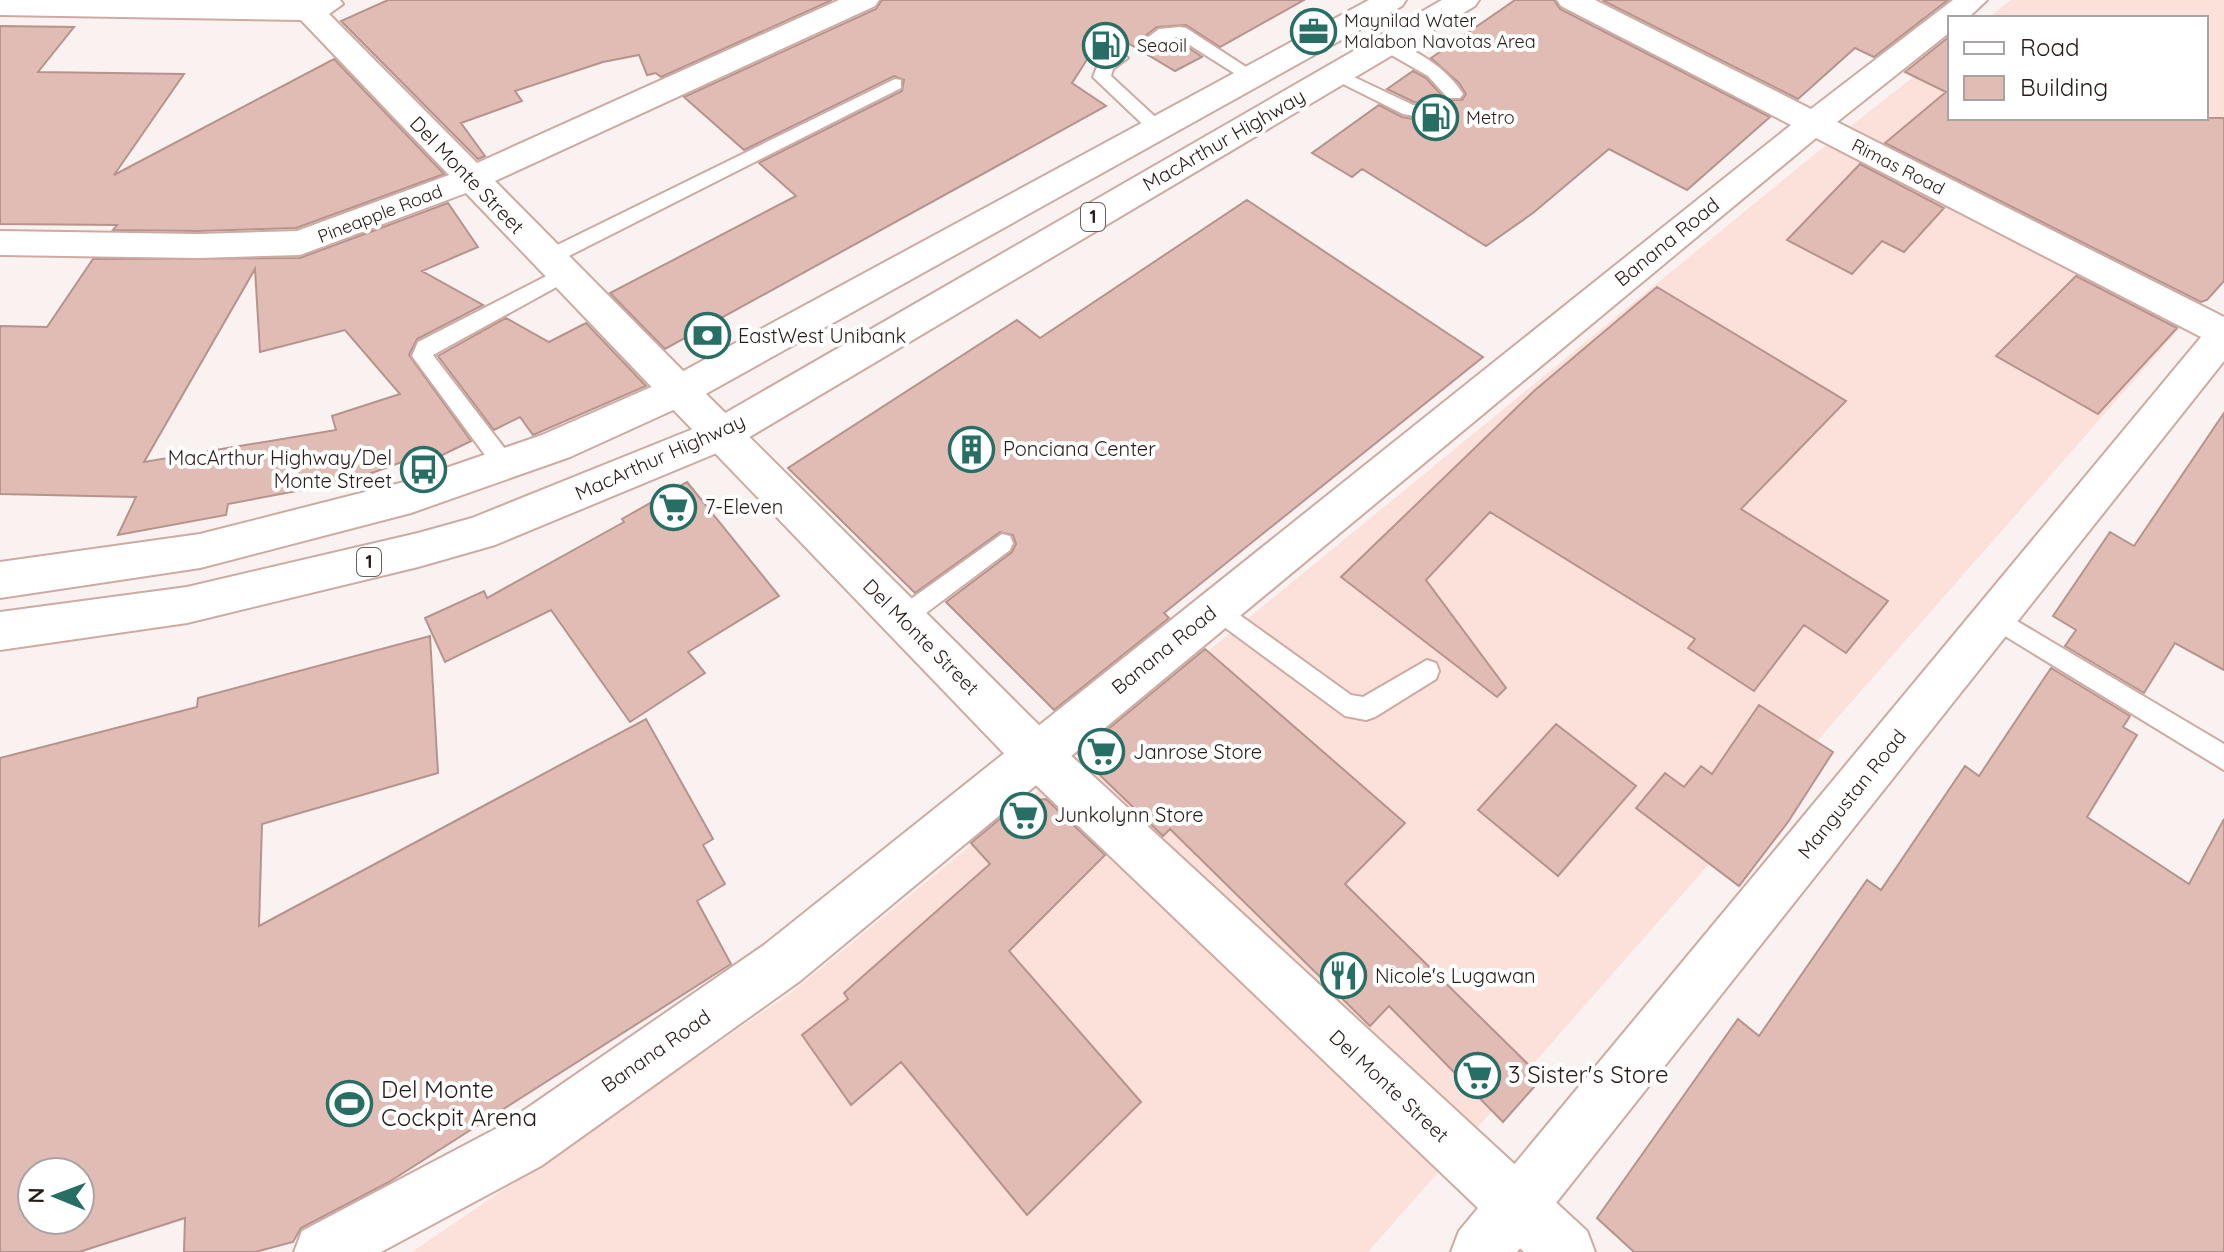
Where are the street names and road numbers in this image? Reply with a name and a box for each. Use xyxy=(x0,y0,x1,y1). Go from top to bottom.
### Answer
street label: MacArthur Highway xyxy=(1138,83,1309,196)
street label: Del Monte Street xyxy=(405,111,530,239)
street label: Rimas Road xyxy=(1848,133,1949,200)
street label: Pineapple Road xyxy=(314,179,445,248)
street label: Banana Road xyxy=(1609,192,1724,291)
road number: 1 xyxy=(1081,203,1105,231)
street label: MacArthur Highway xyxy=(571,408,749,505)
road number: 1 xyxy=(357,548,381,576)
street label: Del Monte Street xyxy=(858,573,985,700)
street label: Banana Road xyxy=(1106,600,1221,699)
street label: Mangustan Road xyxy=(1792,724,1911,863)
street label: Banana Road xyxy=(596,1004,715,1097)
street label: Del Monte Street xyxy=(1324,1024,1454,1147)

